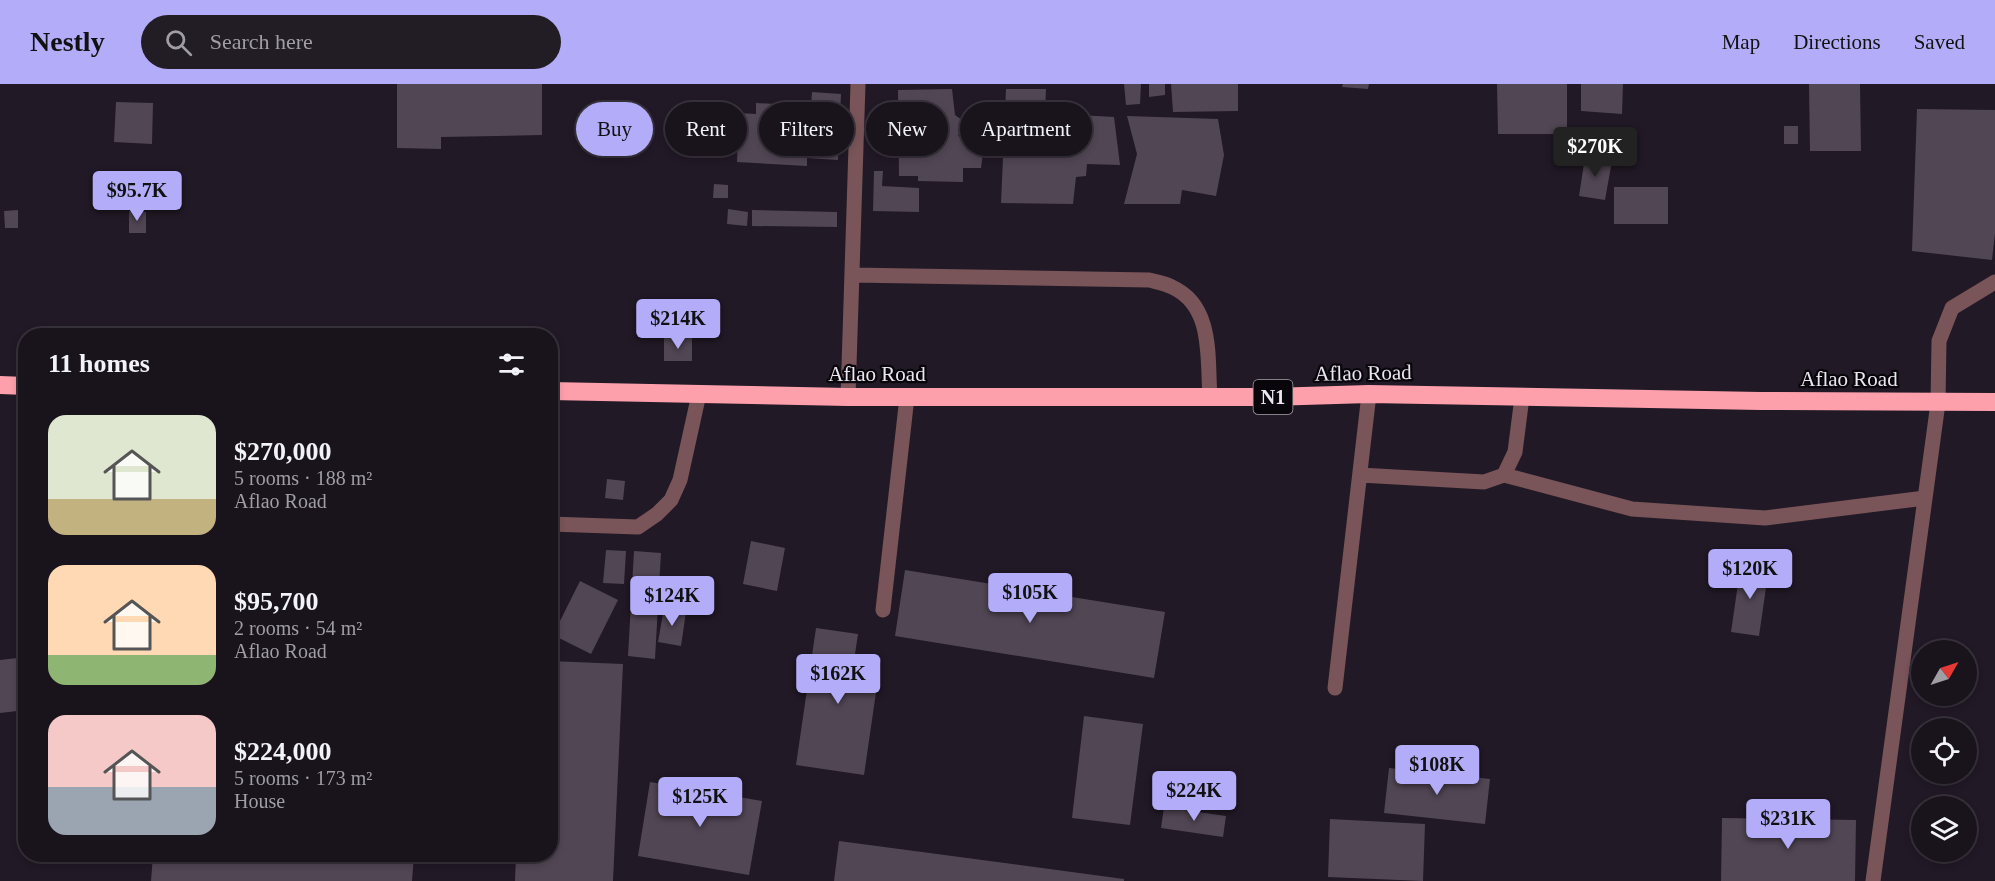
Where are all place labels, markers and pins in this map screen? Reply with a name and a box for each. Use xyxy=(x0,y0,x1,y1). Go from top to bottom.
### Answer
pin: $270K xyxy=(1553,127,1637,178)
pin: $95.7K xyxy=(88,171,186,222)
pin: $214K xyxy=(636,299,720,350)
pin: $120K xyxy=(1708,549,1792,600)
pin: $105K xyxy=(988,573,1072,624)
pin: $124K xyxy=(630,576,714,627)
pin: $162K xyxy=(796,654,880,705)
pin: $108K xyxy=(1395,745,1479,796)
pin: $224K xyxy=(1152,771,1236,822)
pin: $125K xyxy=(658,777,742,828)
pin: $231K xyxy=(1746,799,1830,850)

